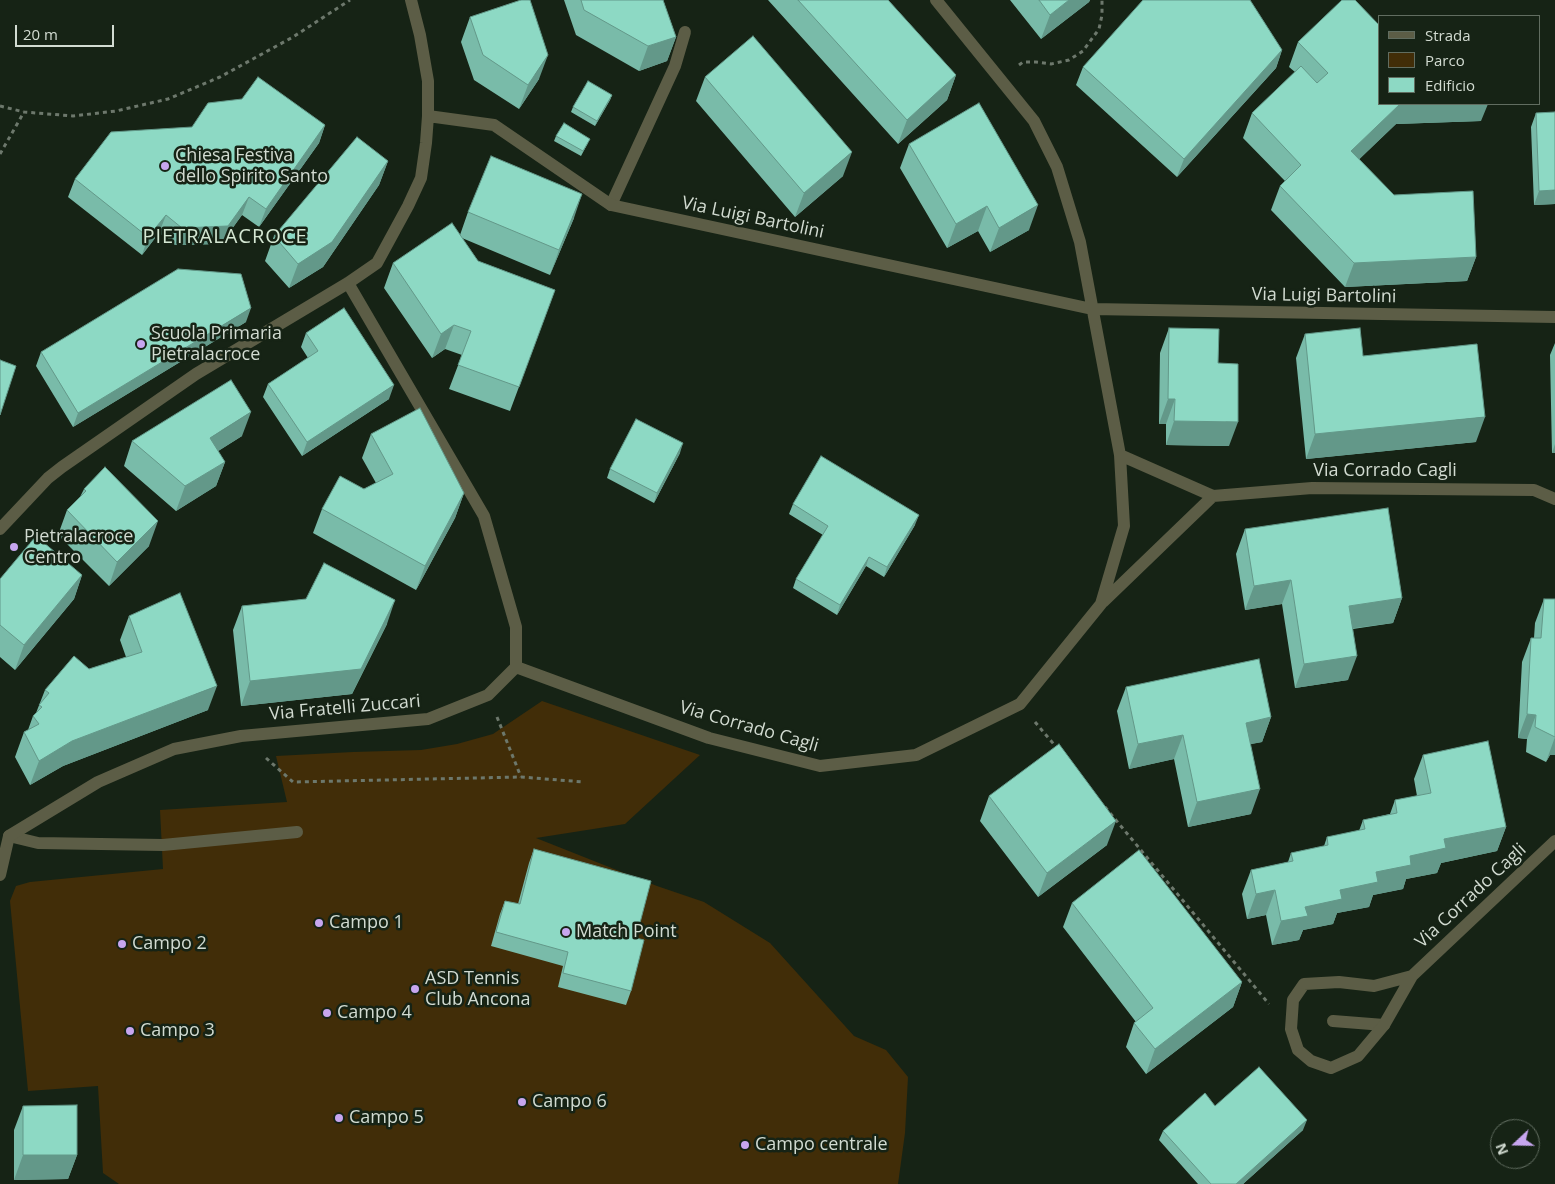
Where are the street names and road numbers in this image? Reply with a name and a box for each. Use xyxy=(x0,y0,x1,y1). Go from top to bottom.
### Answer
street label: Via Luigi Bartolini xyxy=(680,192,826,244)
street label: Via Luigi Bartolini xyxy=(1251,284,1397,308)
street label: Via Corrado Cagli xyxy=(1313,460,1457,482)
street label: Via Fratelli Zuccari xyxy=(268,691,422,725)
street label: Via Corrado Cagli xyxy=(677,697,821,757)
street label: Via Corrado Cagli xyxy=(1411,839,1531,953)

